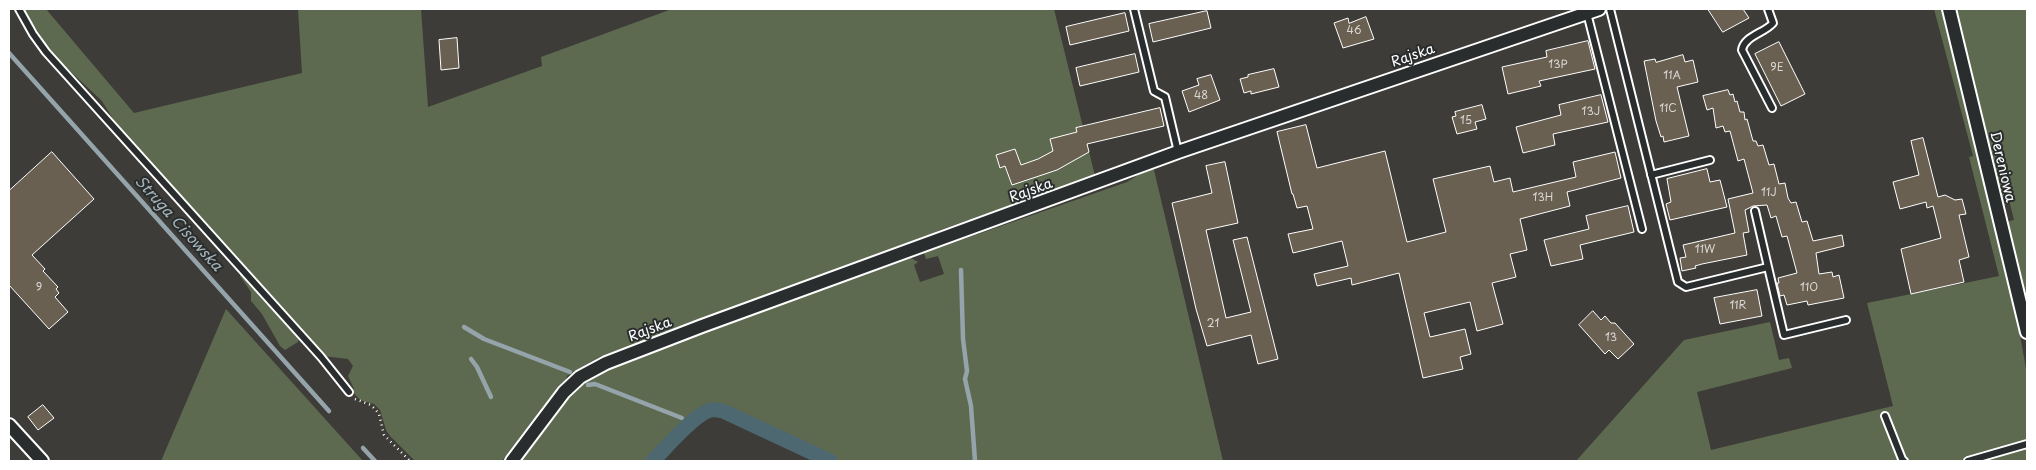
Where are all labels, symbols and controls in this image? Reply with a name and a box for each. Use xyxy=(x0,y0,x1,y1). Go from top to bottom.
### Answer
house number: 46 xyxy=(1347,24,1361,38)
street label: Rajska xyxy=(1389,41,1437,71)
house number: 13P xyxy=(1548,58,1568,72)
house number: 9E xyxy=(1770,61,1784,75)
house number: 11A xyxy=(1663,69,1681,83)
house number: 48 xyxy=(1194,89,1208,103)
house number: 11C xyxy=(1659,102,1677,116)
house number: 13J xyxy=(1582,105,1600,119)
house number: 15 xyxy=(1460,114,1472,128)
street label: Dereniowa xyxy=(1986,130,2018,204)
water label: Struga Cisowska xyxy=(131,173,225,275)
street label: Rajska xyxy=(1007,175,1055,207)
house number: 11J xyxy=(1761,186,1777,200)
house number: 13H xyxy=(1533,191,1553,205)
house number: 11W xyxy=(1695,243,1715,257)
house number: 9 xyxy=(36,281,42,295)
house number: 11O xyxy=(1800,281,1818,295)
house number: 11R xyxy=(1729,299,1747,313)
street label: Rajska xyxy=(626,314,674,346)
house number: 21 xyxy=(1207,317,1219,331)
house number: 13 xyxy=(1605,331,1617,345)

